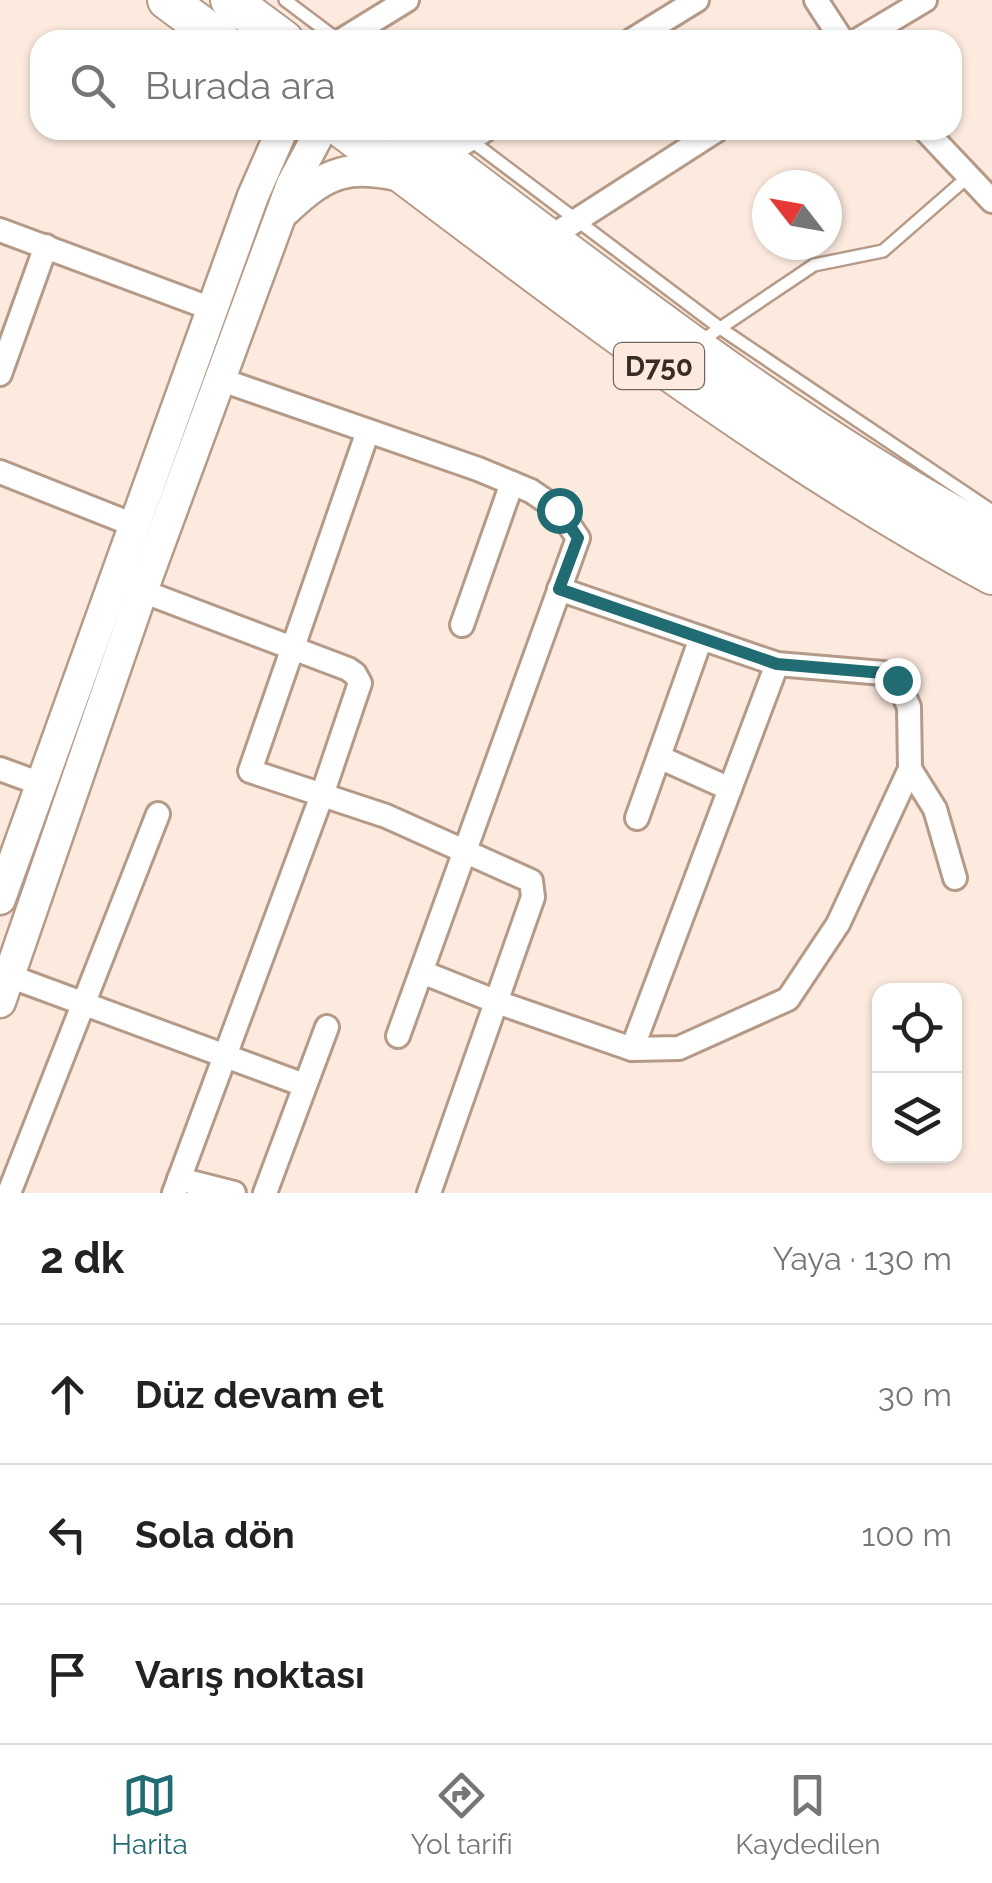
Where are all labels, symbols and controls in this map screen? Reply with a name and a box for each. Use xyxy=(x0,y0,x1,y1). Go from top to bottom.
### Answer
search box xyxy=(30,30,962,140)
icon: search xyxy=(65,58,120,113)
text: Burada ara xyxy=(145,63,336,108)
north arrow xyxy=(752,170,842,260)
road number: D750 xyxy=(614,343,704,389)
route start xyxy=(537,488,583,534)
route end xyxy=(875,658,921,704)
map controls xyxy=(872,983,962,1163)
button: locate xyxy=(872,983,962,1073)
button: layers xyxy=(872,1073,962,1163)
text: 2 dk xyxy=(40,1234,124,1283)
text: Yaya · 130 m xyxy=(772,1240,952,1277)
icon: ahead xyxy=(40,1367,95,1422)
text: Düz devam et xyxy=(135,1372,384,1417)
text: 30 m xyxy=(878,1376,952,1413)
icon: left xyxy=(40,1507,95,1562)
text: Sola dön xyxy=(135,1512,295,1557)
text: 100 m xyxy=(862,1516,952,1553)
icon: arrive xyxy=(40,1647,95,1702)
text: Varış noktası xyxy=(135,1652,365,1697)
tab: Harita xyxy=(111,1768,188,1861)
tab: Yol tarifi xyxy=(410,1768,513,1861)
tab: Kaydedilen xyxy=(735,1768,881,1861)

